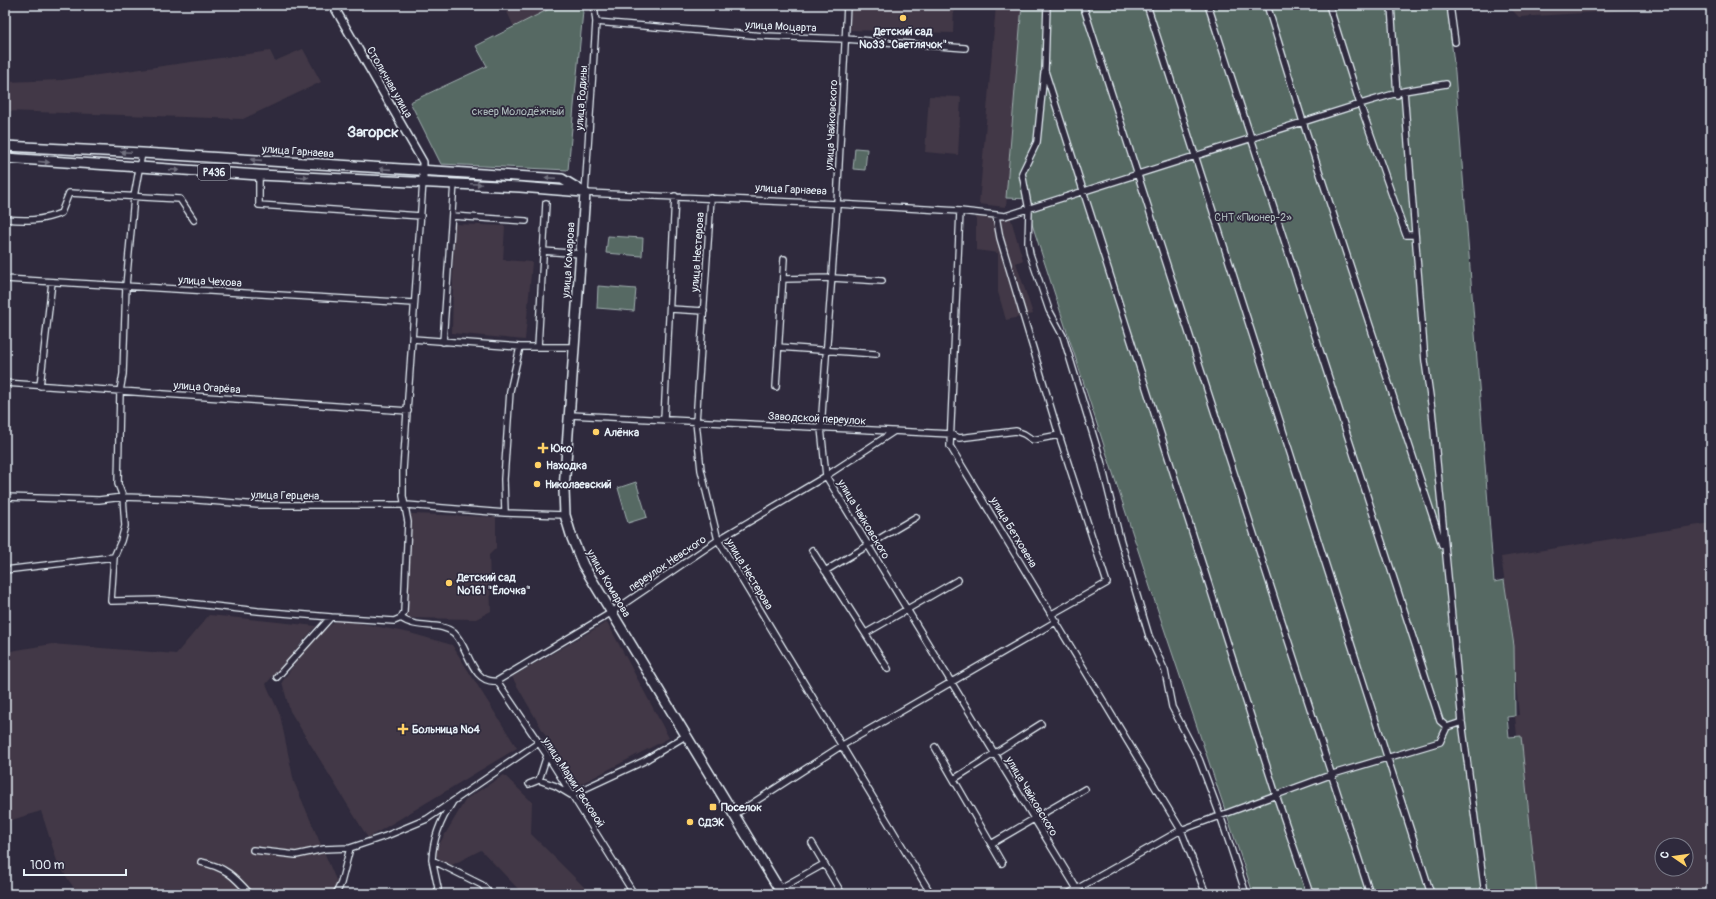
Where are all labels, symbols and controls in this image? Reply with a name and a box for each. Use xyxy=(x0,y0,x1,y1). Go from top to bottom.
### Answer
marker: Детский сад №33 "Светлячок" xyxy=(898,13,908,23)
street label: улица Моцарта xyxy=(744,18,817,35)
place label: Детский сад №33 "Светлячок" xyxy=(859,25,947,51)
street label: Столичная улица xyxy=(364,44,415,120)
street label: улица Родины xyxy=(573,65,590,132)
street label: улица Чайковского xyxy=(823,79,840,172)
park label: сквер Молодёжный xyxy=(472,105,564,118)
district label: Загорск xyxy=(347,123,399,142)
street label: улица Гарнаева xyxy=(261,142,334,160)
one-way arrow xyxy=(119,149,132,155)
one-way arrow xyxy=(250,157,262,164)
one-way arrow xyxy=(38,158,50,165)
road number: P436 xyxy=(198,164,230,180)
one-way arrow xyxy=(379,165,391,172)
one-way arrow xyxy=(168,166,180,173)
one-way arrow xyxy=(297,173,309,180)
one-way arrow xyxy=(544,175,556,182)
one-way arrow xyxy=(470,181,482,188)
street label: улица Гарнаева xyxy=(754,181,827,198)
park label: СНТ «Пионер-2» xyxy=(1214,211,1292,224)
street label: улица Нестерова xyxy=(688,212,707,293)
street label: улица Комарова xyxy=(559,222,578,299)
street label: улица Чехова xyxy=(177,273,242,290)
street label: улица Огарёва xyxy=(172,379,241,396)
street label: Заводской переулок xyxy=(768,409,867,428)
place label: Алёнка xyxy=(604,426,639,439)
marker: Алёнка xyxy=(591,427,601,437)
place label: Юко xyxy=(550,442,572,455)
marker: Юко xyxy=(538,443,548,453)
place label: Находка xyxy=(546,459,587,472)
marker: Находка xyxy=(533,460,543,470)
street label: улица Чайковского xyxy=(834,476,893,562)
place label: Николаевский xyxy=(545,478,612,491)
marker: Николаевский xyxy=(532,479,542,489)
street label: улица Герцена xyxy=(250,488,319,503)
street label: улица Бетховена xyxy=(987,494,1040,570)
street label: переулок Невского xyxy=(626,533,709,594)
street label: улица Нестерова xyxy=(723,536,776,612)
street label: улица Комарова xyxy=(583,546,633,619)
place label: Детский сад №161 "Ёлочка" xyxy=(456,571,530,597)
marker: Детский сад №161 "Ёлочка" xyxy=(444,578,454,588)
marker: Больница №4 xyxy=(397,723,409,735)
place label: Больница №4 xyxy=(412,723,480,736)
street label: улица Марии Расковой xyxy=(539,734,608,830)
street label: улица Чайковского xyxy=(1002,753,1061,839)
place label: Поселок xyxy=(721,801,762,814)
marker: Поселок xyxy=(708,802,718,812)
place label: СДЭК xyxy=(698,816,724,829)
marker: СДЭК xyxy=(685,817,695,827)
north arrow xyxy=(1654,837,1694,877)
text: С xyxy=(1658,850,1672,860)
scale bar xyxy=(24,851,126,877)
text: 100 m xyxy=(30,858,65,873)

